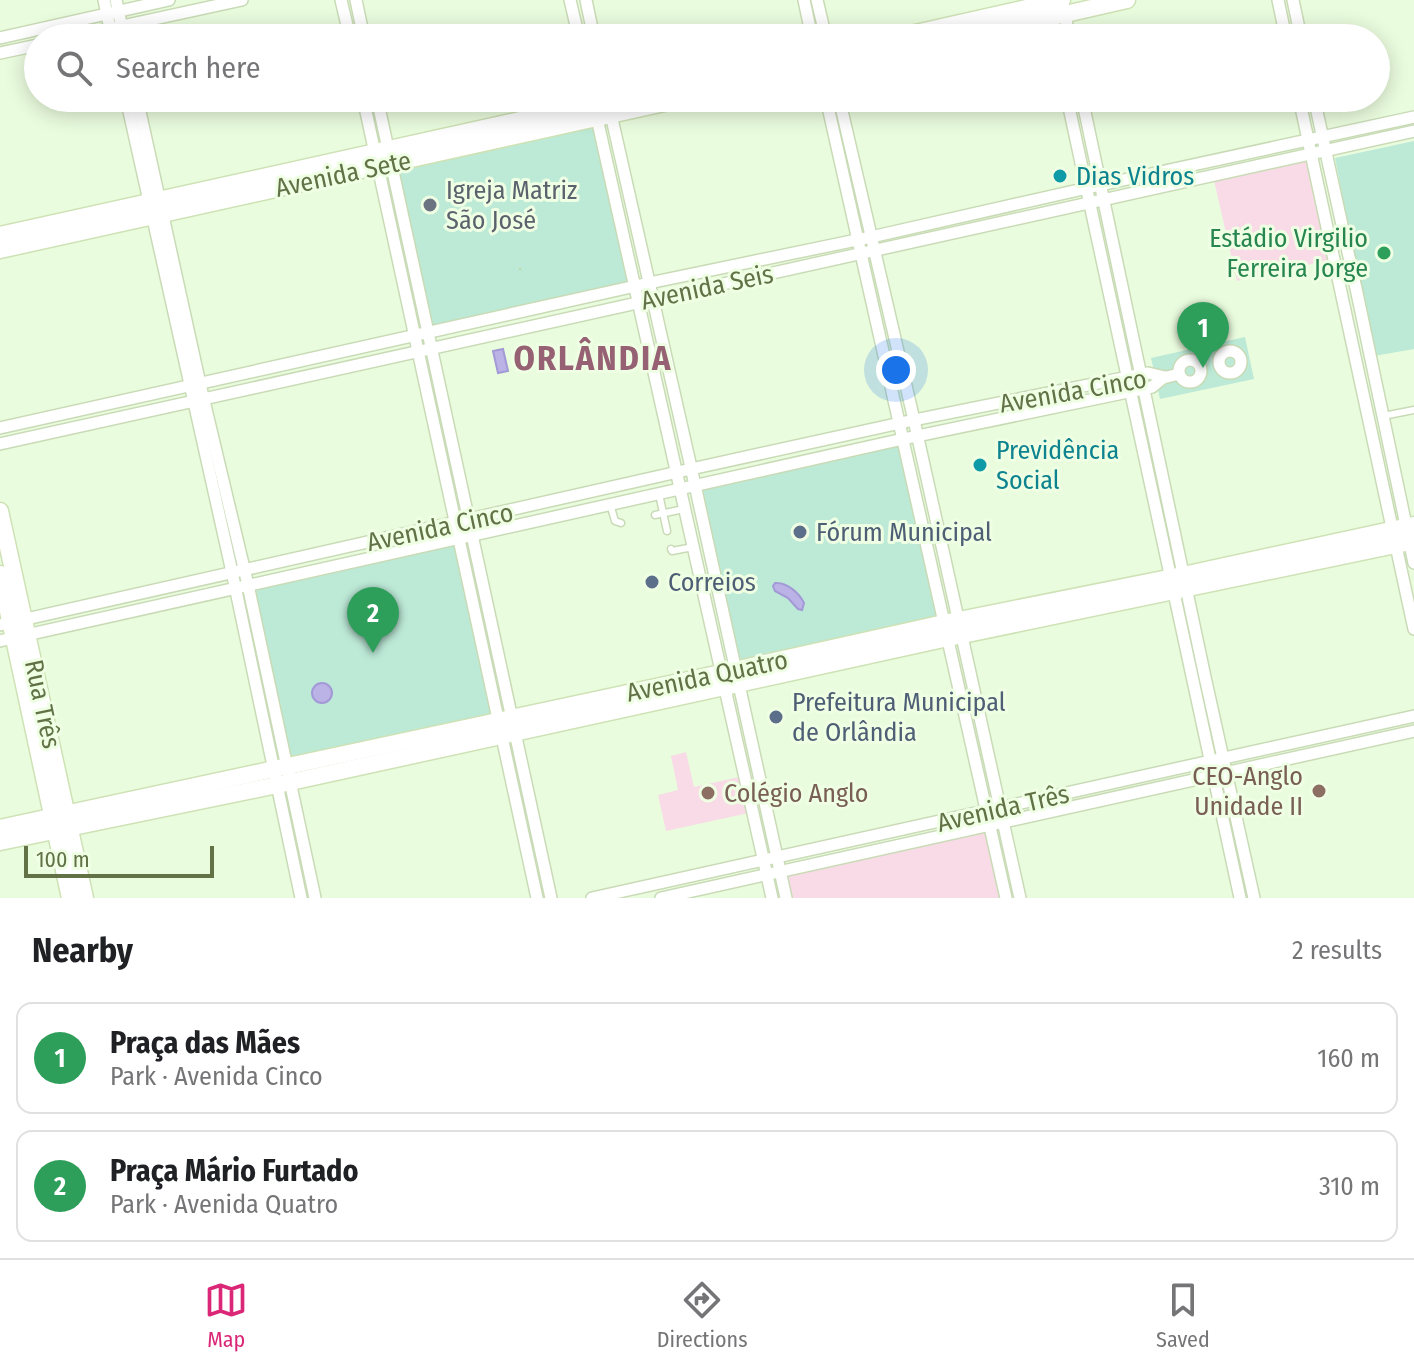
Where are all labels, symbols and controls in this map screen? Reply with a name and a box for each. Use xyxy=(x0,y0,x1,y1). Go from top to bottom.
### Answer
search box xyxy=(24,24,1390,112)
icon: search xyxy=(52,46,96,90)
text: Search here xyxy=(116,50,261,86)
street label: Avenida Sete xyxy=(273,145,414,204)
place label: Dias Vidros xyxy=(1076,161,1194,192)
marker: Dias Vidros xyxy=(1051,167,1069,185)
place label: Igreja Matriz São José xyxy=(446,175,577,236)
marker: Igreja Matriz São José xyxy=(421,196,439,214)
place label: Estádio Virgilio Ferreira Jorge xyxy=(1209,223,1368,284)
marker: Estádio Virgilio Ferreira Jorge xyxy=(1375,244,1393,262)
street label: Avenida Seis xyxy=(638,258,776,317)
pin: 1 xyxy=(1177,302,1229,368)
district label: ORLÂNDIA xyxy=(513,337,673,379)
your location xyxy=(876,350,916,390)
street label: Avenida Cinco xyxy=(997,363,1149,420)
place label: Previdência Social xyxy=(996,435,1119,496)
marker: Previdência Social xyxy=(971,456,989,474)
street label: Avenida Cinco xyxy=(364,497,516,558)
place label: Fórum Municipal xyxy=(816,517,992,548)
marker: Fórum Municipal xyxy=(791,523,809,541)
place label: Correios xyxy=(668,567,756,598)
marker: Correios xyxy=(643,573,661,591)
pin: 2 xyxy=(347,587,399,653)
street label: Avenida Quatro xyxy=(624,644,791,709)
street label: Rua Três xyxy=(18,657,67,751)
place label: Prefeitura Municipal de Orlândia xyxy=(792,687,1006,748)
marker: Prefeitura Municipal de Orlândia xyxy=(767,708,785,726)
place label: CEO-Anglo Unidade II xyxy=(1192,761,1303,822)
place label: Colégio Anglo xyxy=(724,778,869,809)
street label: Avenida Três xyxy=(934,778,1072,839)
marker: CEO-Anglo Unidade II xyxy=(1310,782,1328,800)
marker: Colégio Anglo xyxy=(699,784,717,802)
scale bar xyxy=(24,842,214,878)
text: 100 m xyxy=(36,846,90,873)
text: Nearby xyxy=(32,930,133,971)
text: 2 results xyxy=(1292,935,1382,966)
text: Praça das Mães xyxy=(110,1025,300,1061)
text: 1 xyxy=(55,1043,66,1074)
text: 160 m xyxy=(1317,1043,1380,1074)
text: Park · Avenida Cinco xyxy=(110,1061,323,1092)
text: Praça Mário Furtado xyxy=(110,1153,358,1189)
text: 2 xyxy=(54,1171,66,1202)
text: 310 m xyxy=(1319,1171,1380,1202)
text: Park · Avenida Quatro xyxy=(110,1189,338,1220)
tab: Map xyxy=(204,1278,248,1353)
tab: Directions xyxy=(657,1278,748,1353)
tab: Saved xyxy=(1156,1278,1210,1353)

